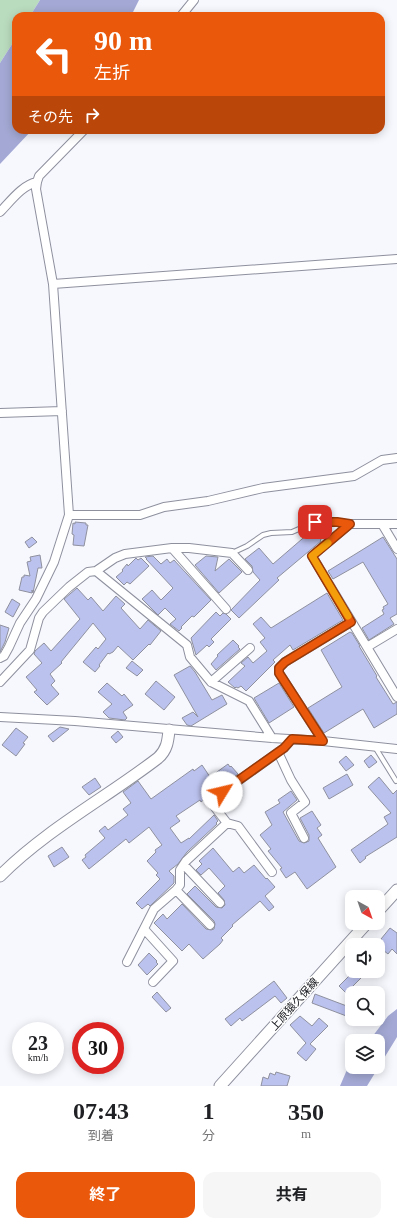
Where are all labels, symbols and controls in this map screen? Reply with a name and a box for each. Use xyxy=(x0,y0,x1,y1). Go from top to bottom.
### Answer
text: 90 m xyxy=(94,25,152,56)
icon: left xyxy=(28,28,80,80)
text: 左折 xyxy=(94,63,130,83)
icon: right xyxy=(81,104,103,126)
text: その先 xyxy=(28,109,73,125)
pin xyxy=(298,505,332,539)
icon: arrive xyxy=(304,511,326,533)
position arrow xyxy=(201,771,243,813)
north arrow xyxy=(345,890,385,930)
map controls xyxy=(345,890,385,1074)
button: sound xyxy=(345,938,385,978)
street label: 上原猿久保線 xyxy=(267,975,321,1033)
button: search xyxy=(345,986,385,1026)
speed limit sign: 30 xyxy=(72,1022,124,1074)
text: 23 xyxy=(28,1032,48,1054)
button: layers xyxy=(345,1034,385,1074)
text: km/h xyxy=(28,1052,48,1063)
text: 07:43 xyxy=(73,1098,129,1124)
text: 1 xyxy=(202,1098,214,1124)
text: 350 xyxy=(288,1099,324,1125)
text: m xyxy=(301,1126,311,1141)
text: 到着 xyxy=(88,1128,114,1143)
text: 分 xyxy=(202,1128,215,1143)
button: 終了 xyxy=(16,1172,195,1218)
button: 共有 xyxy=(203,1172,381,1218)

